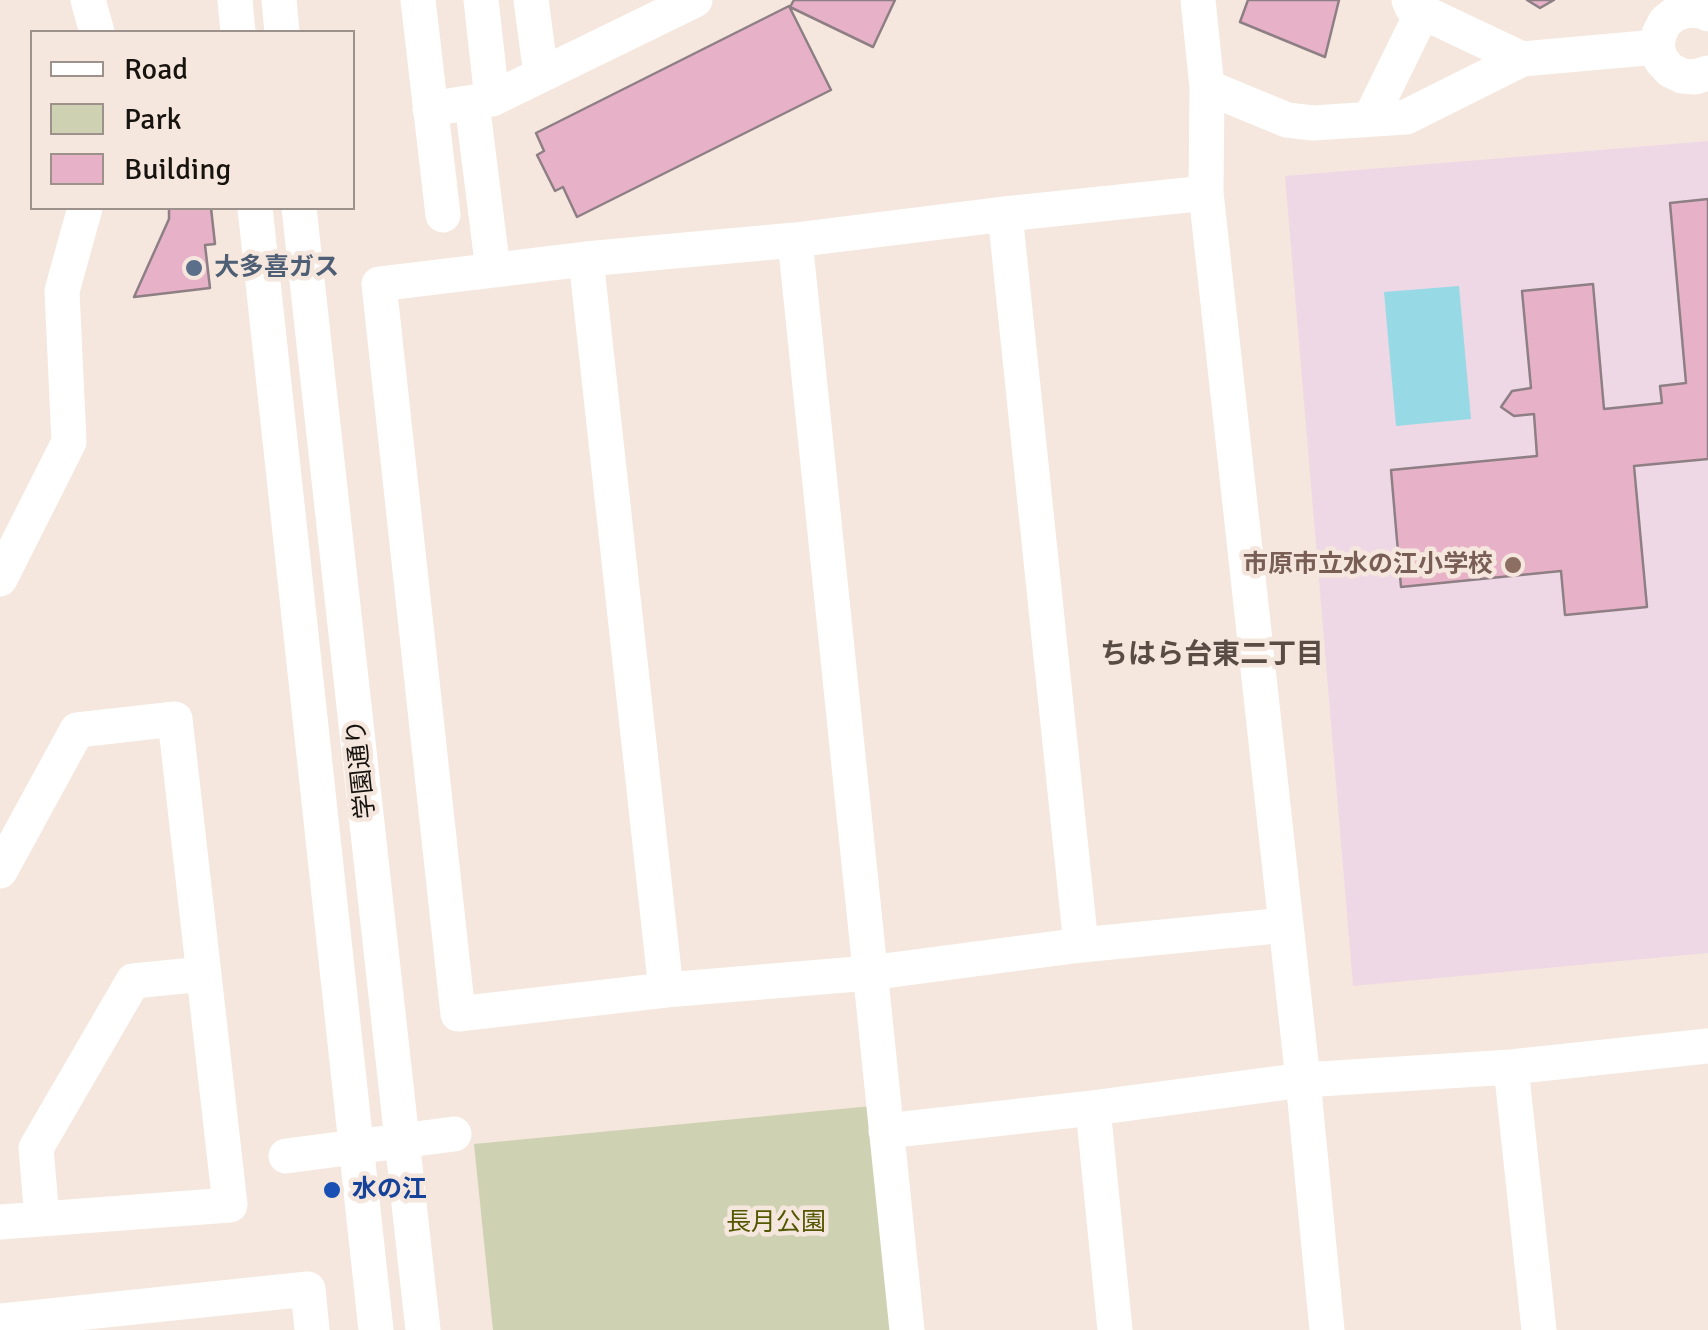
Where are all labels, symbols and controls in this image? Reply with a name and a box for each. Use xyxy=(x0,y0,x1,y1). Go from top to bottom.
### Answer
legend xyxy=(30,30,355,210)
text: Road xyxy=(124,51,188,88)
text: Park xyxy=(124,101,182,138)
text: Building xyxy=(124,151,231,188)
place label: 大多喜ガス xyxy=(214,253,339,283)
marker: 大多喜ガス xyxy=(183,257,205,279)
place label: 市原市立水の江小学校 xyxy=(1243,550,1493,580)
marker: 市原市立水の江小学校 xyxy=(1502,554,1524,576)
district label: ちはら台東二丁目 xyxy=(1100,639,1324,673)
street label: 学園通り xyxy=(342,718,382,820)
place label: 水の江 xyxy=(352,1175,427,1205)
marker: 水の江 xyxy=(321,1179,343,1201)
park label: 長月公園 xyxy=(726,1208,826,1238)

